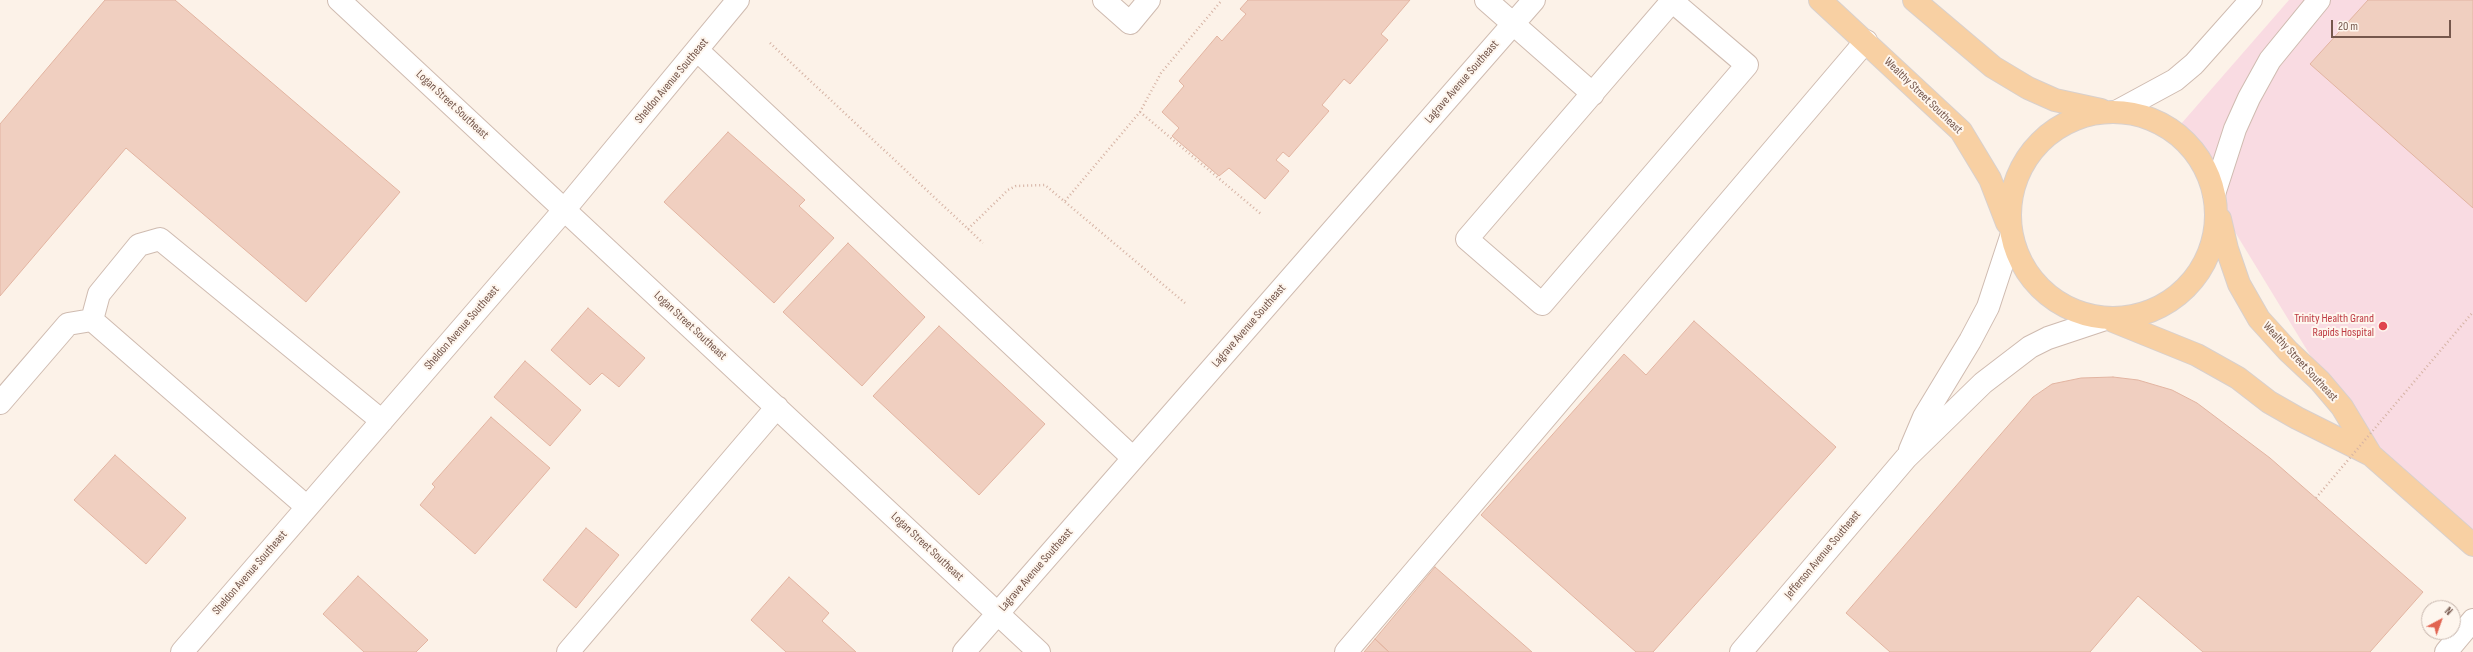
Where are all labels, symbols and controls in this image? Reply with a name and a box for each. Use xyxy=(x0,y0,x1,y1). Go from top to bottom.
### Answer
scale bar xyxy=(2333,12,2453,38)
text: 20 m xyxy=(2338,19,2358,34)
street label: Sheldon Avenue Southeast xyxy=(632,35,712,127)
street label: Lagrave Avenue Southeast xyxy=(1422,37,1502,127)
street label: Wealthy Street Southeast xyxy=(1881,55,1965,137)
street label: Logan Street Southeast xyxy=(413,68,491,142)
street label: Lagrave Avenue Southeast xyxy=(1209,281,1289,371)
street label: Sheldon Avenue Southeast xyxy=(421,283,503,373)
street label: Logan Street Southeast xyxy=(651,289,729,363)
place label: Trinity Health Grand Rapids Hospital xyxy=(2294,312,2374,340)
street label: Wealthy Street Southeast xyxy=(2260,319,2340,405)
marker: Trinity Health Grand Rapids Hospital xyxy=(2377,320,2389,332)
street label: Jefferson Avenue Southeast xyxy=(1782,508,1864,602)
street label: Logan Street Southeast xyxy=(888,510,966,584)
street label: Lagrave Avenue Southeast xyxy=(996,525,1076,615)
street label: Sheldon Avenue Southeast xyxy=(209,528,291,618)
north arrow xyxy=(2421,600,2461,640)
text: N xyxy=(2442,604,2455,618)

